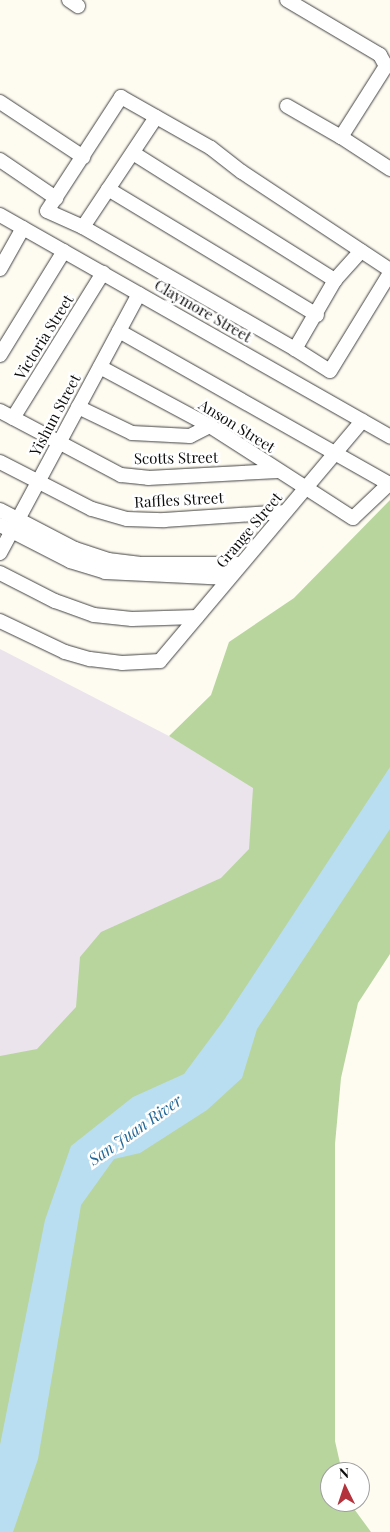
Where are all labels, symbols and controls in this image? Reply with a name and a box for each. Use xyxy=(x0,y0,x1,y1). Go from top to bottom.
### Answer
street label: Claymore Street xyxy=(151,276,255,346)
street label: Victoria Street xyxy=(11,291,77,383)
street label: Yishun Street xyxy=(26,371,84,459)
street label: Anson Street xyxy=(196,396,278,456)
street label: Scotts Street xyxy=(134,448,218,468)
street label: Raffles Street xyxy=(134,489,224,511)
street label: Grange Street xyxy=(212,489,286,571)
water label: San Juan River xyxy=(85,1091,185,1169)
north arrow xyxy=(320,1462,370,1512)
text: N xyxy=(338,1463,350,1482)

